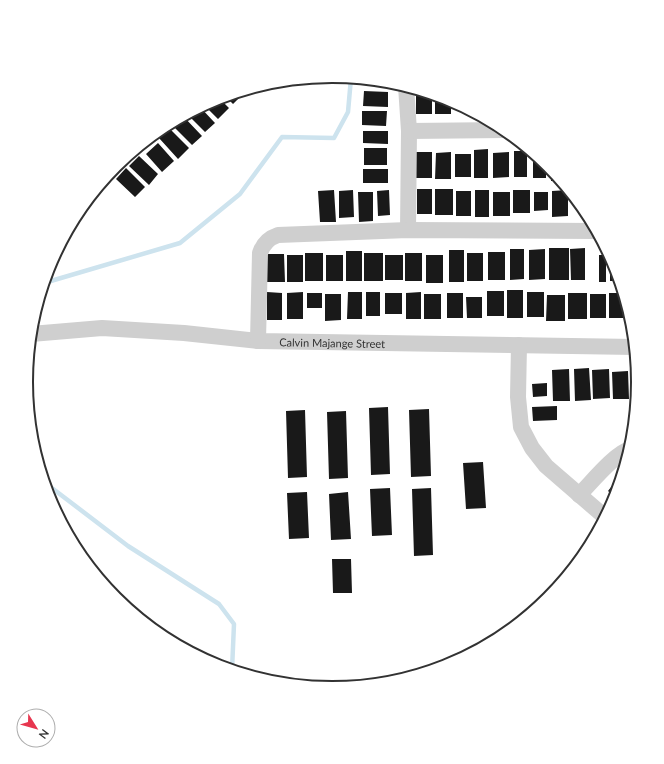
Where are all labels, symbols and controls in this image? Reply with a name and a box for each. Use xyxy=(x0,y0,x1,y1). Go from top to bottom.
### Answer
street label: Calvin Majange Street xyxy=(279,335,385,350)
north arrow xyxy=(16,708,56,748)
text: N xyxy=(37,727,52,742)

